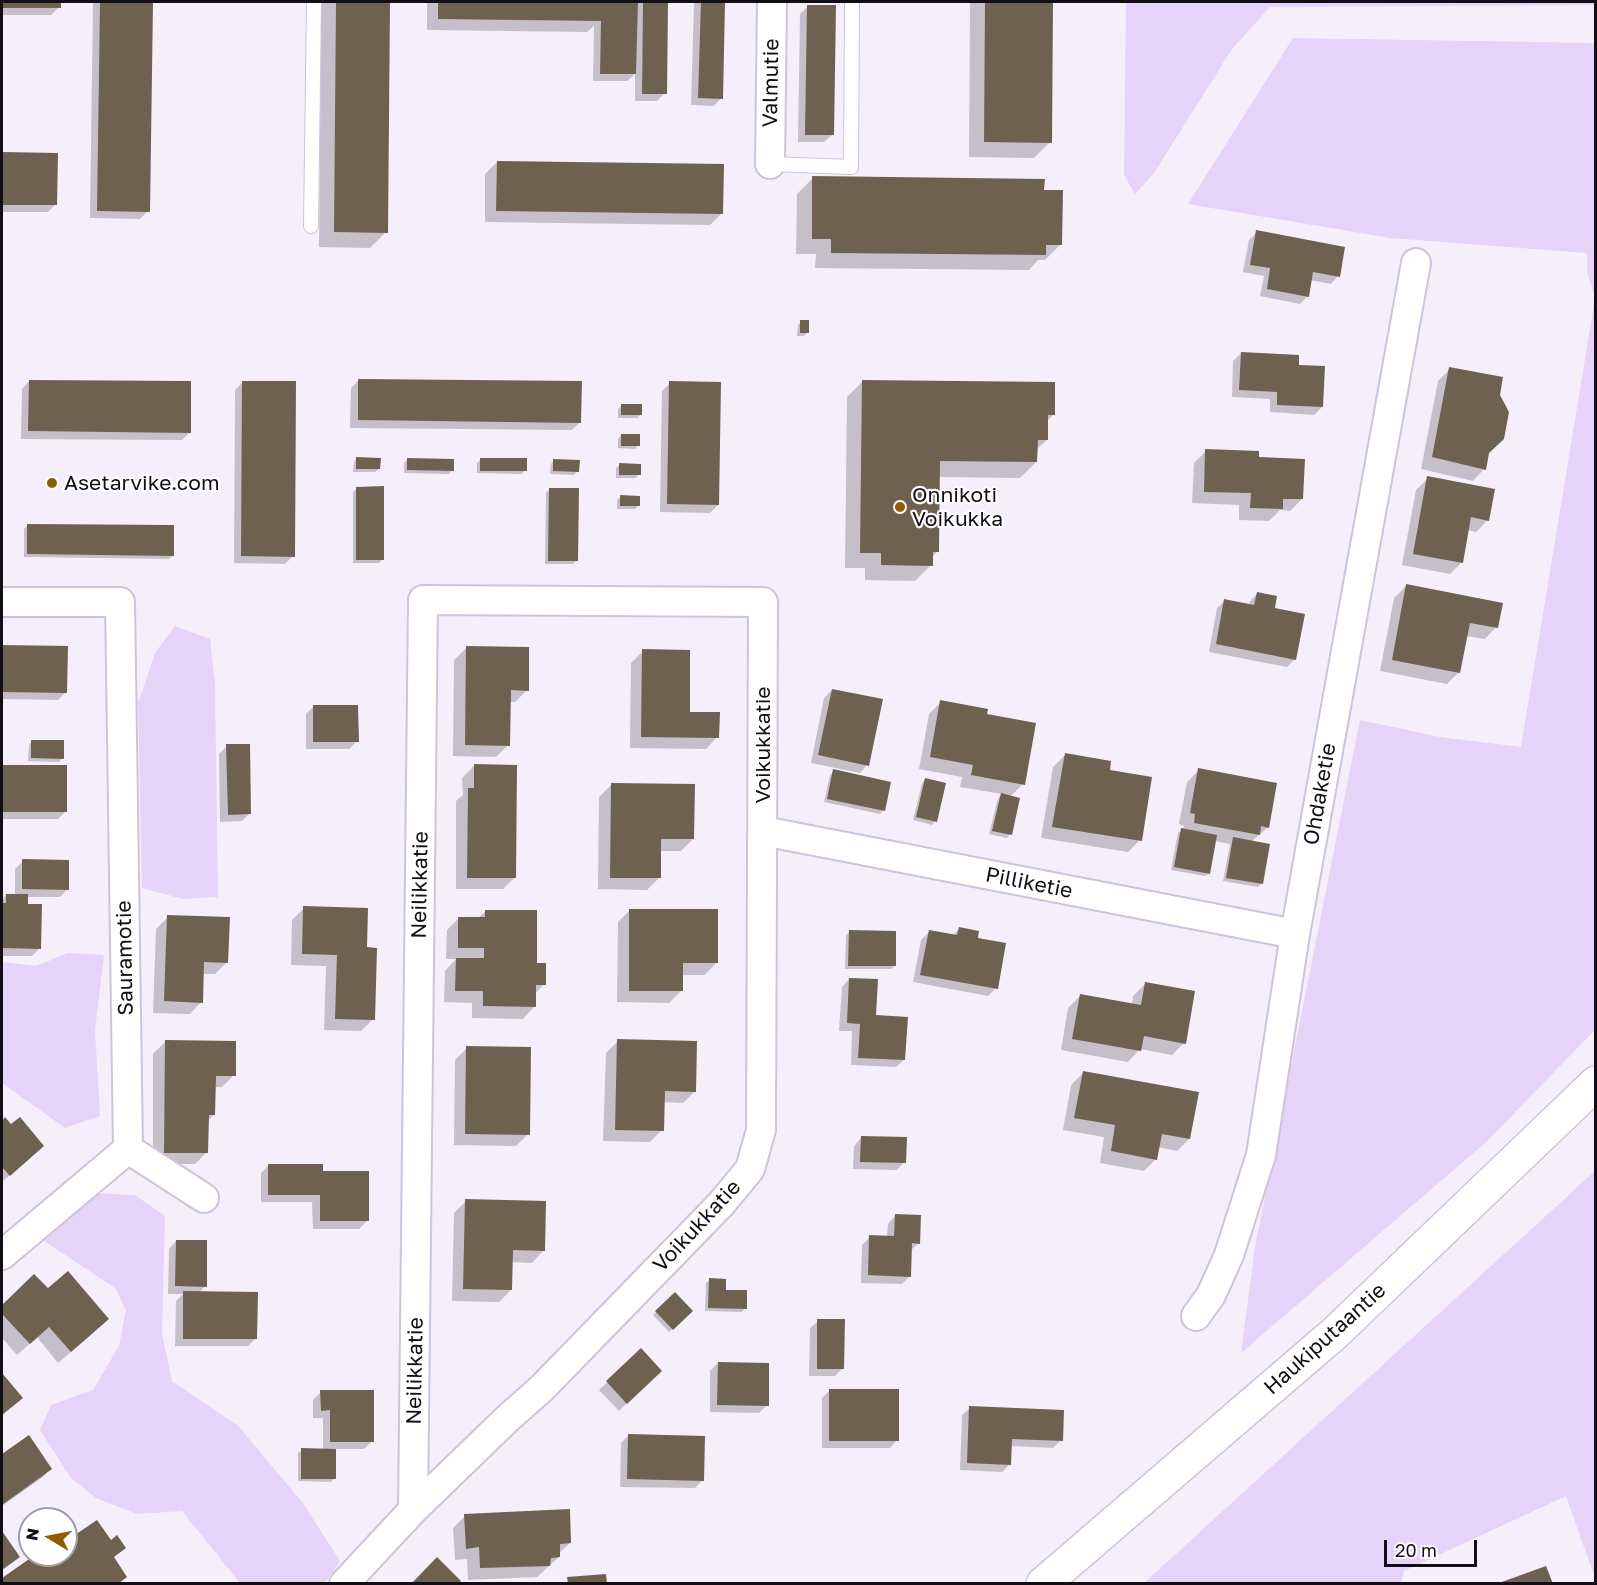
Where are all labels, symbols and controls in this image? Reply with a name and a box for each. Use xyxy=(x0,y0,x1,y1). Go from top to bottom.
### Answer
street label: Valmutie xyxy=(758,38,784,128)
place label: Asetarvike.com xyxy=(64,470,219,496)
marker: Asetarvike.com xyxy=(45,476,59,490)
place label: Onnikoti Voikukka xyxy=(912,482,1003,532)
marker: Onnikoti Voikukka xyxy=(893,500,907,514)
street label: Voikukkatie xyxy=(750,687,776,803)
street label: Ohdaketie xyxy=(1299,741,1341,847)
street label: Neilikkatie xyxy=(406,831,434,939)
street label: Pilliketie xyxy=(983,862,1075,904)
street label: Sauramotie xyxy=(111,900,139,1016)
street label: Voikukkatie xyxy=(648,1175,746,1277)
street label: Haukiputaantie xyxy=(1259,1278,1391,1400)
street label: Neilikkatie xyxy=(401,1317,429,1425)
north arrow xyxy=(18,1507,78,1567)
text: N xyxy=(21,1526,43,1542)
scale bar xyxy=(1387,1528,1480,1566)
text: 20 m xyxy=(1395,1539,1437,1561)

